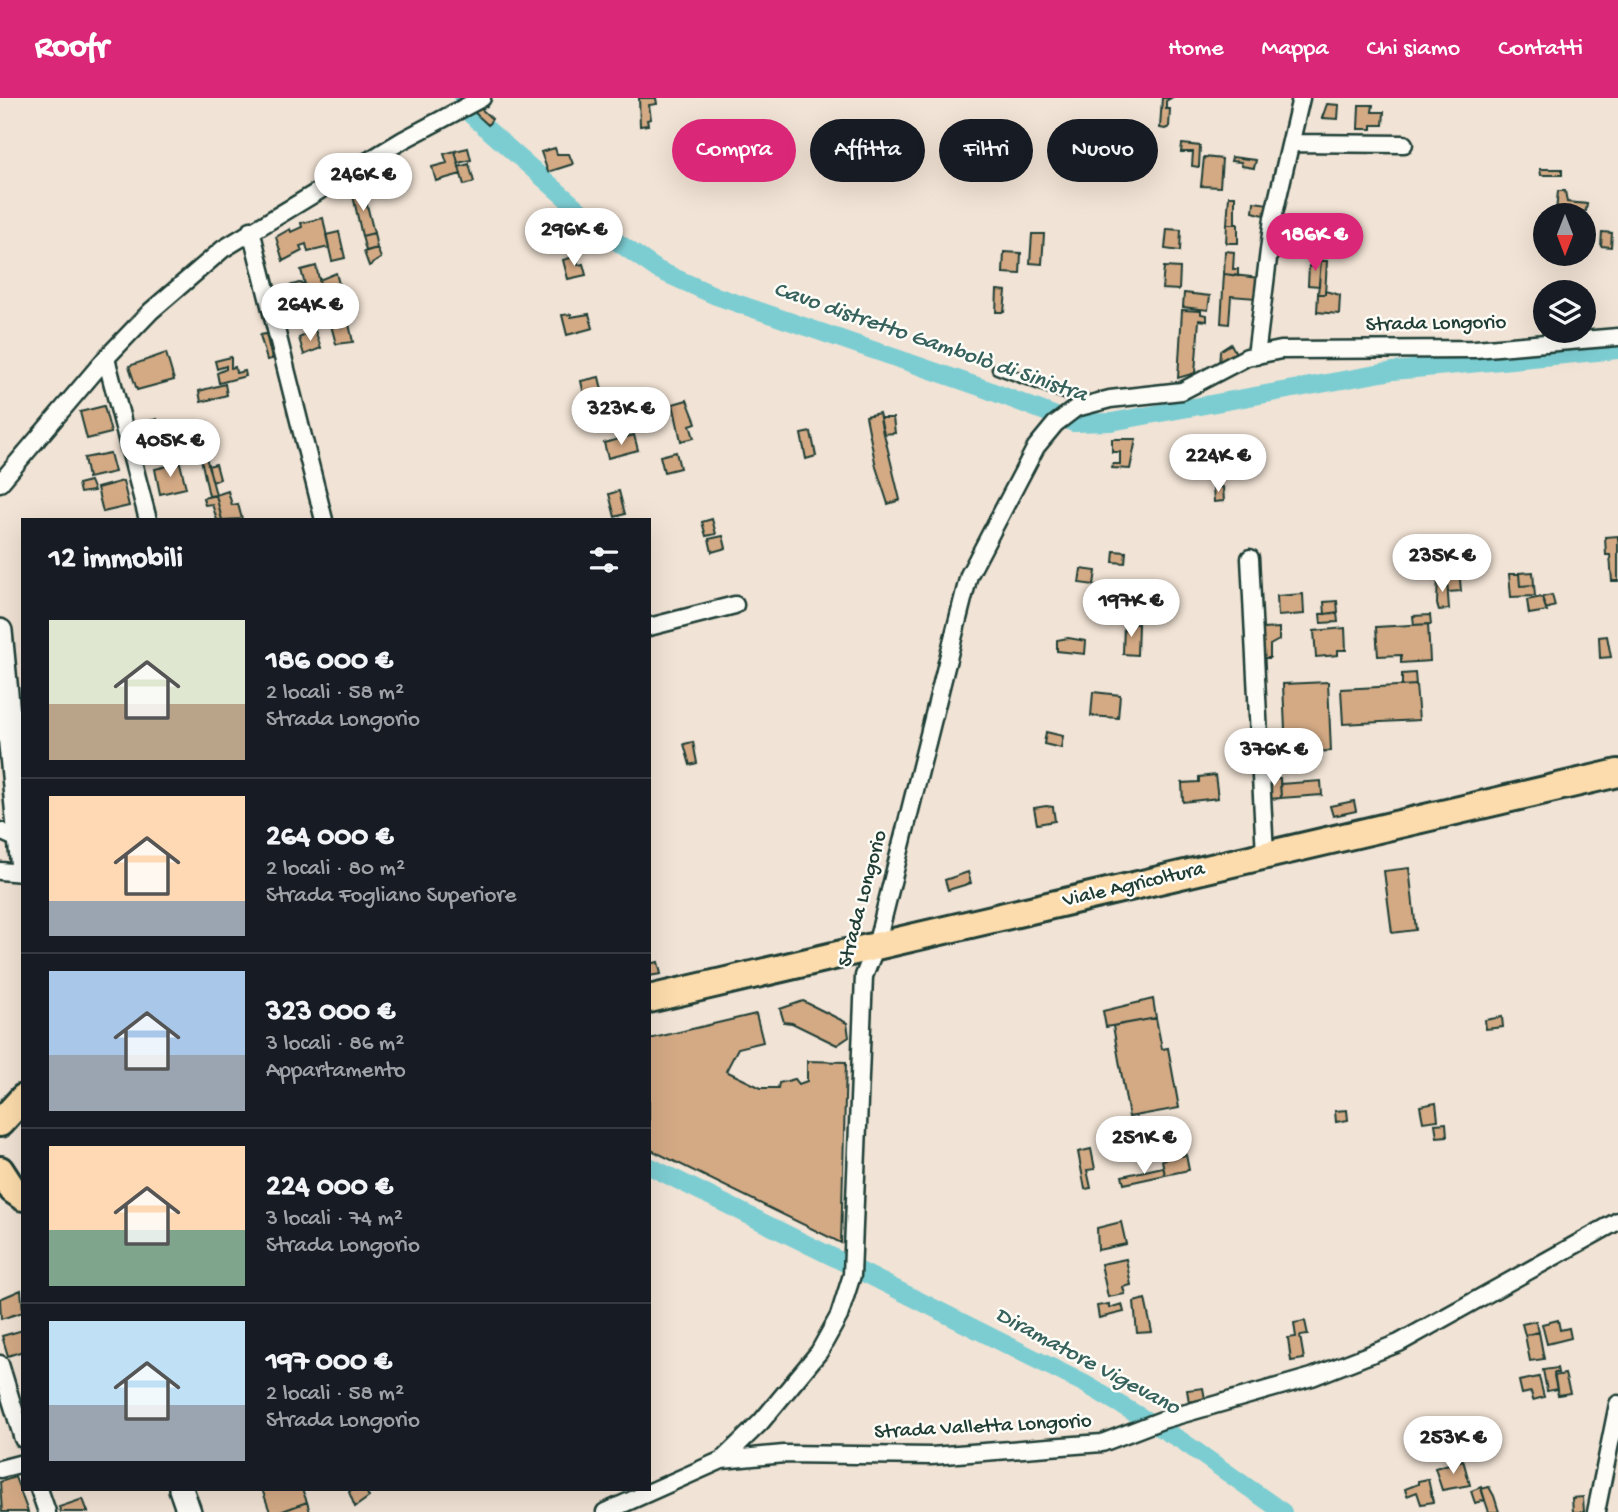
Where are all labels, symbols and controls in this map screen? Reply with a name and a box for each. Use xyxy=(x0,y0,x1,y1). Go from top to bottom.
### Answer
text: Roofr xyxy=(35,30,108,68)
text: Home xyxy=(1168,35,1224,64)
text: Mappa xyxy=(1262,35,1329,64)
text: Chi siamo xyxy=(1367,35,1460,64)
text: Contatti xyxy=(1498,35,1583,64)
chip: Compra xyxy=(672,119,796,182)
chip: Affitta xyxy=(810,119,925,182)
chip: Filtri xyxy=(939,119,1033,182)
chip: Nuovo xyxy=(1047,119,1158,182)
pin: 246K € xyxy=(306,153,420,213)
text: 246K € xyxy=(330,162,396,189)
north arrow xyxy=(1533,203,1596,266)
map controls xyxy=(1533,203,1596,343)
pin: 296K € xyxy=(517,208,631,268)
pin: 186K € xyxy=(1258,214,1372,273)
text: 296K € xyxy=(541,217,607,244)
text: 186K € xyxy=(1282,222,1348,249)
water label: Cavo distretto Gambolò di Sinistra xyxy=(770,277,1091,410)
button: layers xyxy=(1533,280,1596,343)
pin: 264K € xyxy=(253,284,367,343)
text: 264K € xyxy=(277,292,343,319)
street label: Strada Longorio xyxy=(1365,311,1507,339)
pin: 323K € xyxy=(564,388,678,447)
text: 323K € xyxy=(588,396,654,423)
pin: 405K € xyxy=(113,420,227,479)
text: 405K € xyxy=(136,428,204,455)
pin: 224K € xyxy=(1161,434,1275,494)
text: 224K € xyxy=(1185,443,1251,470)
pin: 235K € xyxy=(1385,534,1499,594)
icon: filters xyxy=(585,541,623,579)
text: 12 immobili xyxy=(49,543,183,578)
text: 235K € xyxy=(1408,543,1476,570)
pin: 197K € xyxy=(1074,580,1188,639)
text: 197K € xyxy=(1099,588,1163,615)
text: 186 000 € xyxy=(266,645,393,680)
icon: home xyxy=(105,648,189,732)
text: 2 locali · 58 m² xyxy=(266,680,404,707)
text: Strada Longorio xyxy=(266,707,420,734)
pin: 376K € xyxy=(1217,728,1331,788)
text: 376K € xyxy=(1240,737,1308,764)
text: 264 000 € xyxy=(266,821,393,856)
icon: home xyxy=(105,824,189,908)
street label: Strada Longorio xyxy=(834,828,894,970)
text: 2 locali · 80 m² xyxy=(266,856,405,883)
street label: Viale Agricoltura xyxy=(1060,857,1209,915)
text: Strada Fogliano Superiore xyxy=(266,883,516,910)
text: 323 000 € xyxy=(266,996,395,1031)
icon: home xyxy=(105,999,189,1083)
text: 3 locali · 86 m² xyxy=(266,1031,404,1058)
text: Appartamento xyxy=(266,1058,406,1085)
pin: 251K € xyxy=(1087,1116,1201,1176)
text: 251K € xyxy=(1112,1125,1176,1152)
text: 224 000 € xyxy=(266,1171,393,1206)
icon: home xyxy=(105,1174,189,1258)
text: 3 locali · 74 m² xyxy=(266,1206,403,1233)
text: Strada Longorio xyxy=(266,1233,420,1260)
water label: Diramatore Vigevano xyxy=(990,1302,1185,1423)
text: 197 000 € xyxy=(266,1346,392,1381)
icon: home xyxy=(105,1349,189,1433)
text: 2 locali · 58 m² xyxy=(266,1381,404,1408)
text: Strada Longorio xyxy=(266,1408,420,1435)
street label: Strada Valletta Longorio xyxy=(874,1410,1093,1446)
pin: 253K € xyxy=(1396,1416,1510,1476)
text: 253K € xyxy=(1419,1425,1487,1452)

